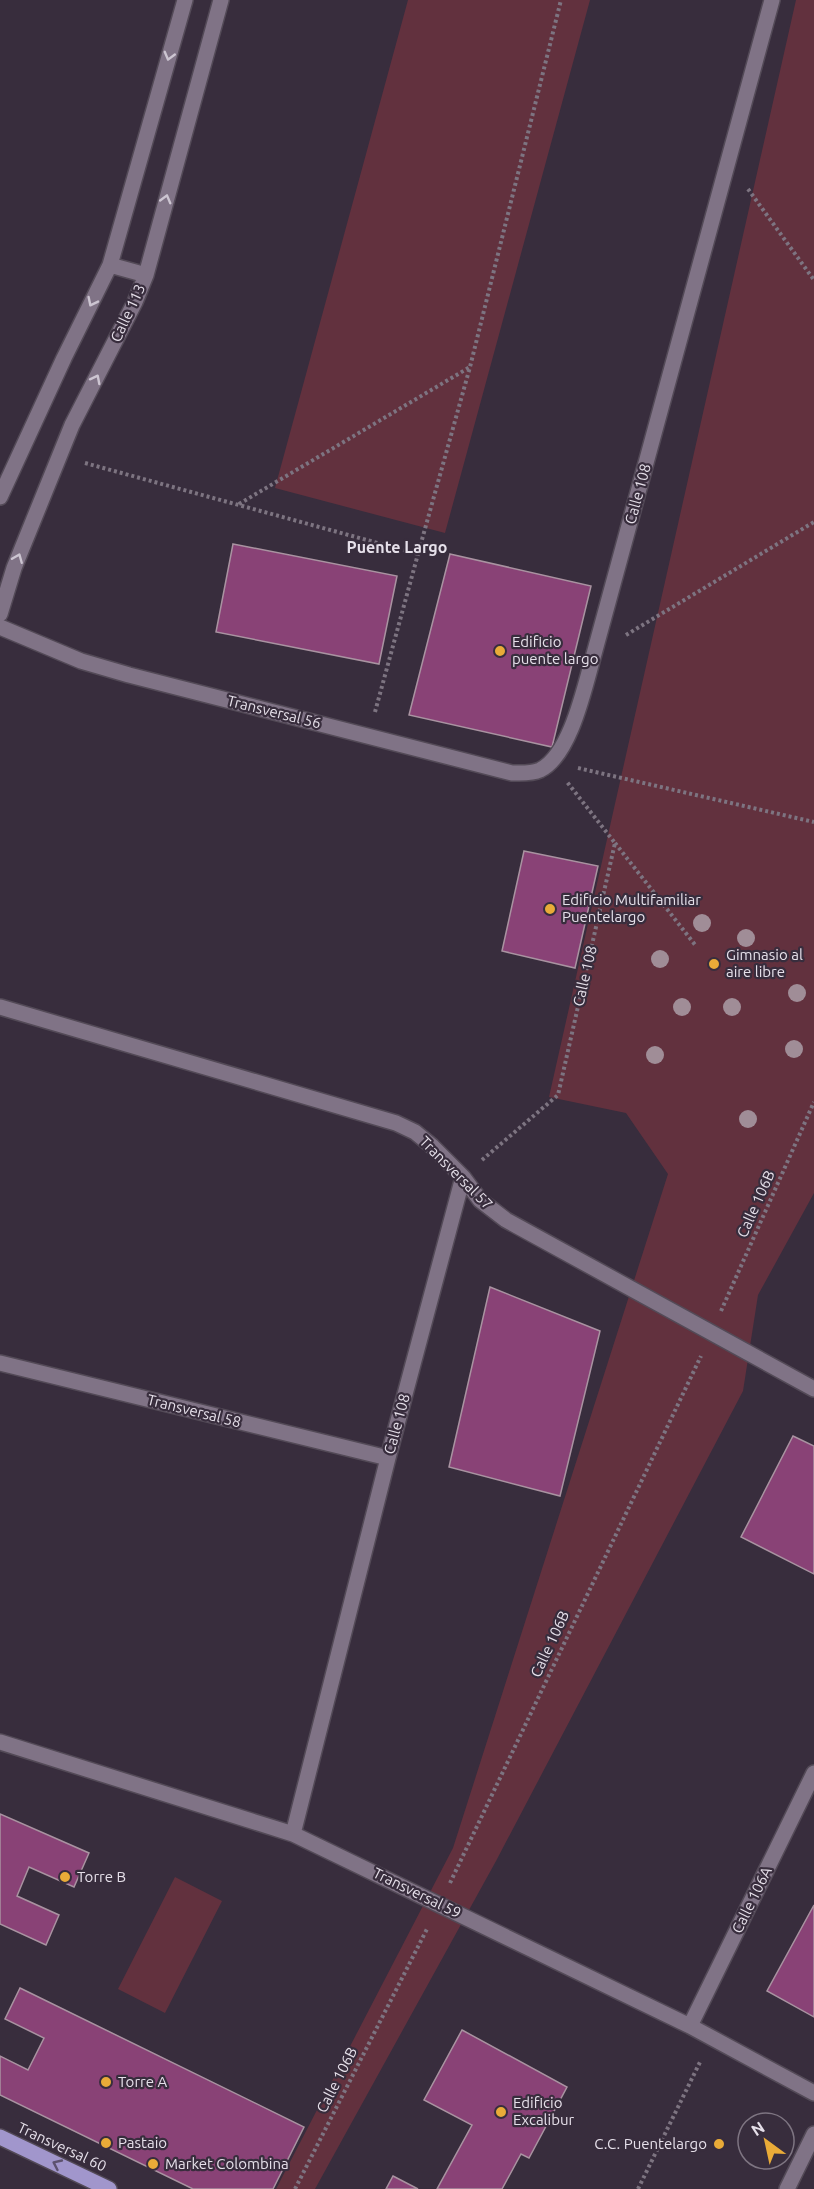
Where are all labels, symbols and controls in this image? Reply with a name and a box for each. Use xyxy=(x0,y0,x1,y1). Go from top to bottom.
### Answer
one-way arrow xyxy=(164,51,177,61)
one-way arrow xyxy=(159,194,172,204)
street label: Calle 113 xyxy=(107,281,148,344)
one-way arrow xyxy=(88,296,100,307)
one-way arrow xyxy=(88,375,100,386)
street label: Calle 108 xyxy=(621,462,654,526)
district label: Puente Largo xyxy=(347,538,447,556)
one-way arrow xyxy=(11,553,23,564)
place label: Edificio puente largo xyxy=(512,633,599,667)
marker: Edificio puente largo xyxy=(493,644,507,658)
street label: Transversal 56 xyxy=(225,692,323,731)
place label: Edificio Multifamiliar Puentelargo xyxy=(562,891,701,925)
marker: Edificio Multifamiliar Puentelargo xyxy=(543,902,557,916)
street label: Calle 108 xyxy=(569,944,600,1008)
place label: Gimnasio al aire libre xyxy=(726,946,803,980)
marker: Gimnasio al aire libre xyxy=(707,957,721,971)
street label: Transversal 57 xyxy=(416,1133,496,1213)
street label: Calle 106B xyxy=(733,1168,778,1240)
street label: Transversal 58 xyxy=(145,1391,243,1430)
street label: Calle 108 xyxy=(380,1392,413,1456)
street label: Calle 106B xyxy=(527,1608,572,1680)
street label: Transversal 59 xyxy=(370,1864,464,1921)
street label: Calle 106A xyxy=(728,1864,775,1936)
place label: Torre B xyxy=(77,1868,126,1885)
marker: Torre B xyxy=(58,1870,72,1884)
street label: Calle 106B xyxy=(313,2044,360,2115)
place label: Torre A xyxy=(118,2073,167,2090)
marker: Torre A xyxy=(99,2075,113,2089)
place label: Edificio Excalibur xyxy=(513,2094,575,2128)
marker: Edificio Excalibur xyxy=(494,2105,508,2119)
north arrow xyxy=(736,2111,796,2171)
text: N xyxy=(748,2118,768,2139)
street label: Transversal 60 xyxy=(15,2119,109,2175)
place label: Pastaio xyxy=(118,2134,167,2151)
place label: C.C. Puentelargo xyxy=(594,2135,707,2152)
marker: Pastaio xyxy=(99,2136,113,2150)
marker: C.C. Puentelargo xyxy=(712,2137,726,2151)
place label: Market Colombina xyxy=(165,2155,289,2172)
marker: Market Colombina xyxy=(146,2157,160,2171)
one-way arrow xyxy=(52,2159,63,2171)

